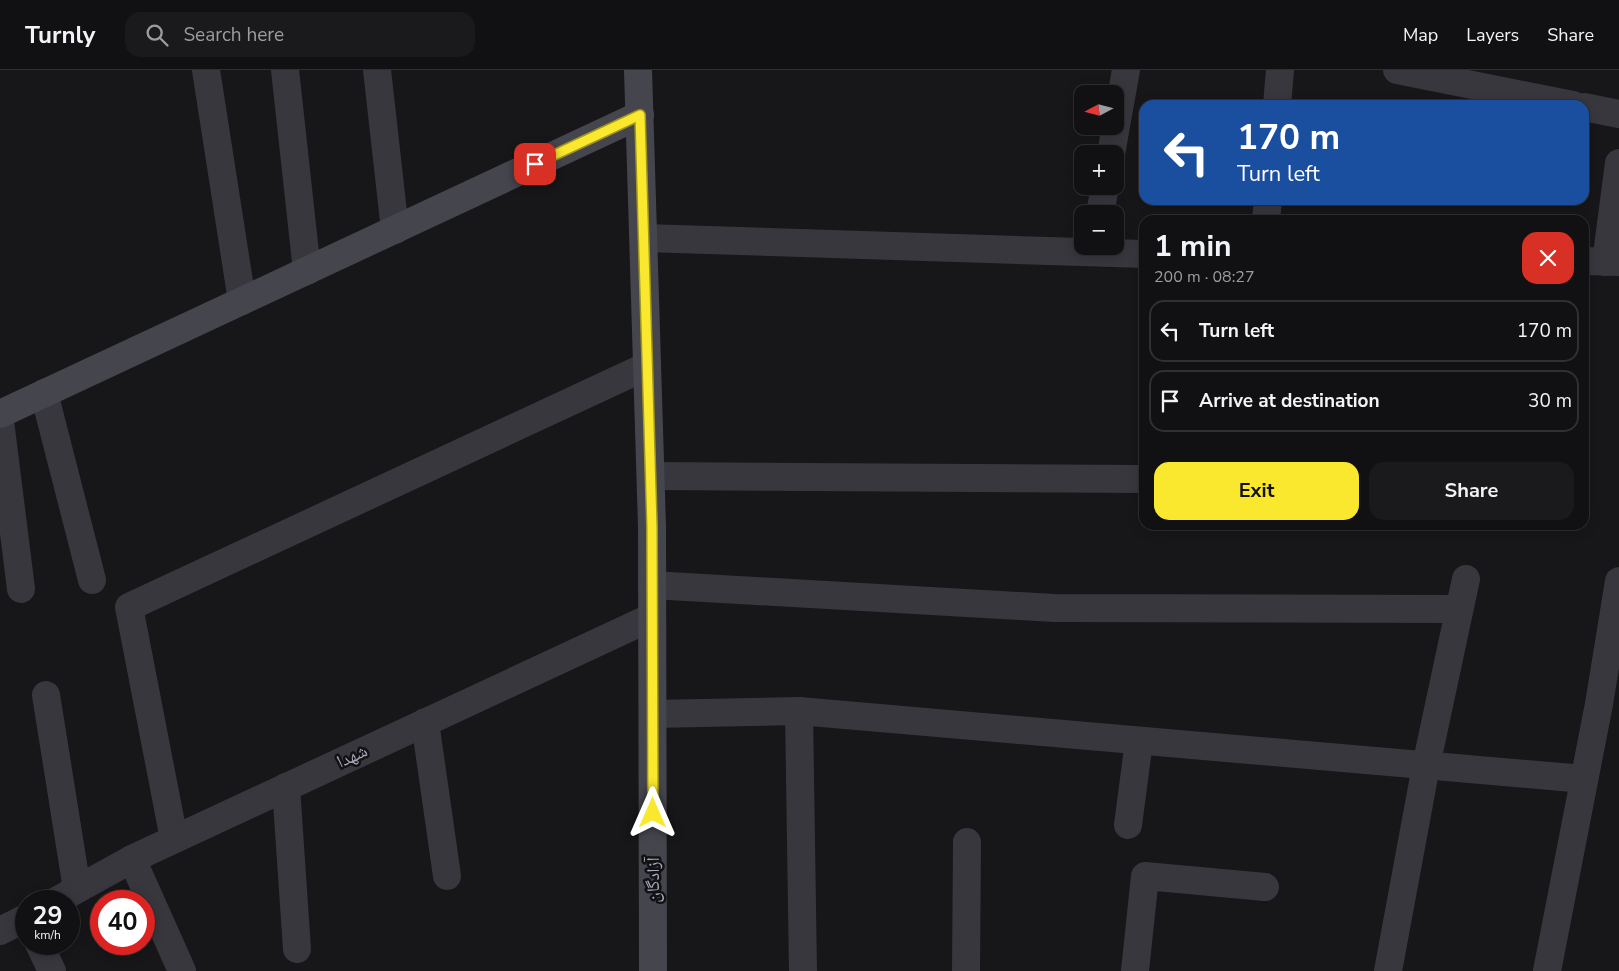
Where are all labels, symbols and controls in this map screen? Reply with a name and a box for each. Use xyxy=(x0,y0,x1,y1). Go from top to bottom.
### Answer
search box xyxy=(125,12,475,57)
text: Turnly xyxy=(25,19,95,51)
icon: search xyxy=(143,21,171,49)
text: Search here xyxy=(183,22,284,48)
text: Map xyxy=(1403,23,1438,47)
text: Layers xyxy=(1466,23,1519,47)
text: Share xyxy=(1547,23,1594,47)
north arrow xyxy=(1074,85,1124,135)
map controls xyxy=(1074,85,1124,255)
text: 170 m xyxy=(1237,114,1340,161)
icon: left xyxy=(1154,120,1219,185)
pin xyxy=(514,143,556,185)
button: + xyxy=(1074,145,1124,195)
icon: arrive xyxy=(521,150,549,178)
text: Turn left xyxy=(1237,159,1320,189)
button: − xyxy=(1074,205,1124,255)
text: 1 min xyxy=(1154,226,1232,267)
button: close xyxy=(1522,232,1574,284)
text: 200 m · 08:27 xyxy=(1154,266,1255,288)
icon: left xyxy=(1156,317,1184,345)
text: Turn left xyxy=(1199,318,1274,344)
text: 170 m xyxy=(1517,318,1572,344)
icon: arrive xyxy=(1156,387,1184,415)
text: Arrive at destination xyxy=(1199,388,1380,414)
text: 30 m xyxy=(1528,388,1572,414)
button: Exit xyxy=(1154,462,1359,520)
button: Share xyxy=(1369,462,1574,520)
street label: شهدا xyxy=(333,738,371,774)
position arrow xyxy=(626,786,678,838)
street label: آزادگان xyxy=(641,857,665,903)
speed limit sign: 40 xyxy=(90,890,155,955)
text: 29 xyxy=(32,899,63,933)
text: km/h xyxy=(34,927,61,943)

